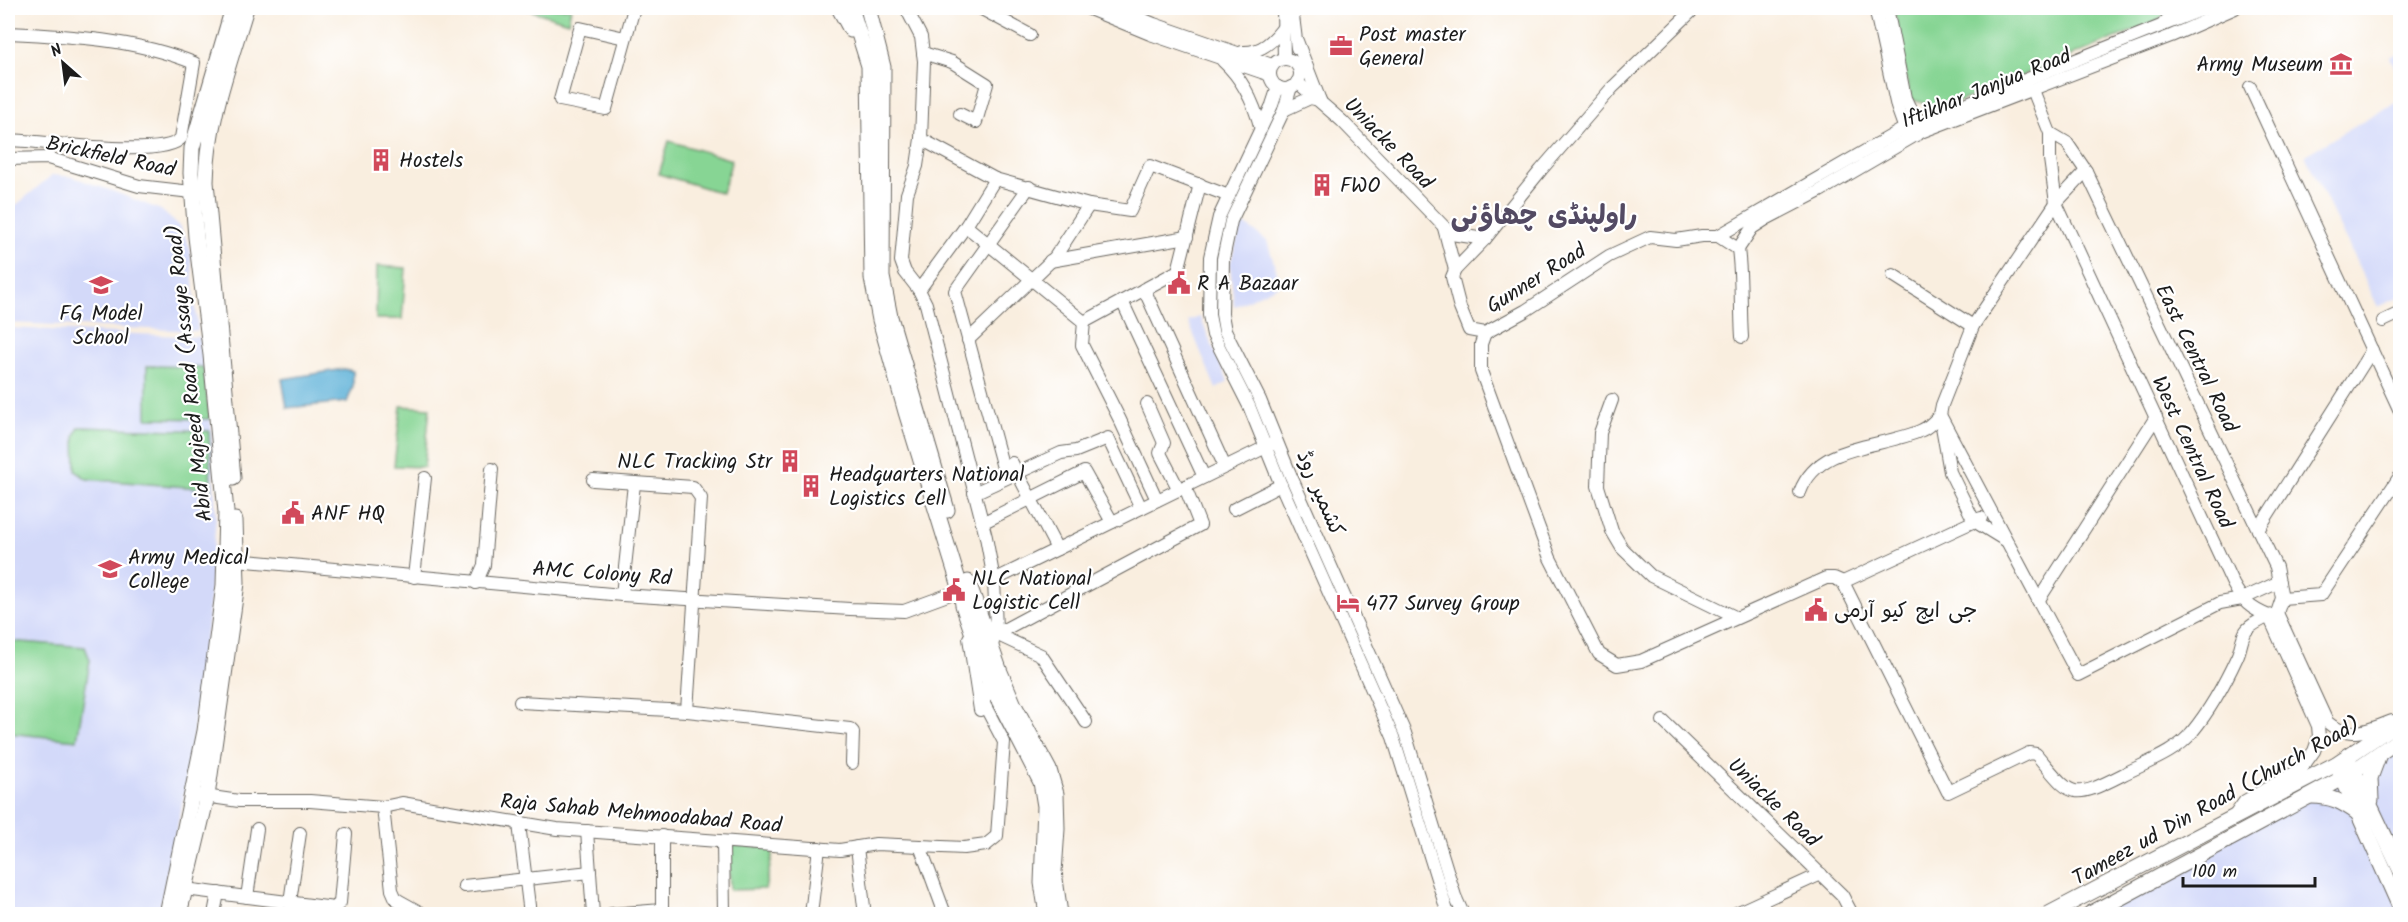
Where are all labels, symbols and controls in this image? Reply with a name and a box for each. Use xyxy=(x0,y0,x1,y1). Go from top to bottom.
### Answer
place label: Post master General xyxy=(1359,19,1466,76)
north arrow xyxy=(33,33,93,93)
office icon: Post master General xyxy=(1328,33,1354,59)
text: N xyxy=(46,38,67,64)
street label: Iftikhar Janjua Road xyxy=(1897,40,2077,139)
place label: Army Museum xyxy=(2196,49,2323,82)
museum icon: Army Museum xyxy=(2328,51,2354,77)
street label: Uniacke Road xyxy=(1335,90,1441,198)
street label: Brickfield Road xyxy=(43,128,179,187)
place label: Hostels xyxy=(399,145,463,178)
building icon: Hostels xyxy=(368,147,394,173)
place label: FWO xyxy=(1340,170,1380,203)
building icon: FWO xyxy=(1309,172,1335,198)
district label: راولپنڈی چھاؤنی xyxy=(1451,195,1637,238)
street label: Abid Majeed Road (Assaye Road) xyxy=(158,222,223,523)
street label: Gunner Road xyxy=(1480,235,1594,323)
place label: R A Bazaar xyxy=(1197,268,1299,301)
public building icon: R A Bazaar xyxy=(1166,270,1192,296)
school or university icon: FG Model School xyxy=(88,272,114,298)
street label: East Central Road xyxy=(2145,279,2246,439)
place label: FG Model School xyxy=(59,298,143,355)
street label: West Central Road xyxy=(2142,371,2242,535)
street label: کشمیر روڈ xyxy=(1287,445,1353,542)
place label: NLC Tracking Str xyxy=(617,446,773,479)
building icon: NLC Tracking Str xyxy=(777,448,803,474)
place label: Headquarters National Logistics Cell xyxy=(829,459,1025,516)
building icon: Headquarters National Logistics Cell xyxy=(798,473,824,499)
place label: ANF HQ xyxy=(311,498,385,531)
public building icon: ANF HQ xyxy=(280,500,306,526)
place label: Army Medical College xyxy=(128,542,249,599)
street label: AMC Colony Rd xyxy=(531,553,673,596)
school or university icon: Army Medical College xyxy=(97,556,123,582)
place label: NLC National Logistic Cell xyxy=(972,563,1092,620)
public building icon: NLC National Logistic Cell xyxy=(941,577,967,603)
place label: 477 Survey Group xyxy=(1366,588,1520,621)
hotel icon: 477 Survey Group xyxy=(1335,590,1361,616)
place label: جی ایچ کیو آرمی xyxy=(1834,595,1977,628)
public building icon: جی ایچ کیو آرمی xyxy=(1803,597,1829,623)
street label: Tameez ud Din Road (Church Road) xyxy=(2067,709,2367,895)
street label: Uniacke Road xyxy=(1719,750,1827,856)
street label: Raja Sahab Mehmoodabad Road xyxy=(499,786,784,843)
scale bar xyxy=(2183,850,2315,888)
text: 100 m xyxy=(2192,858,2237,887)

